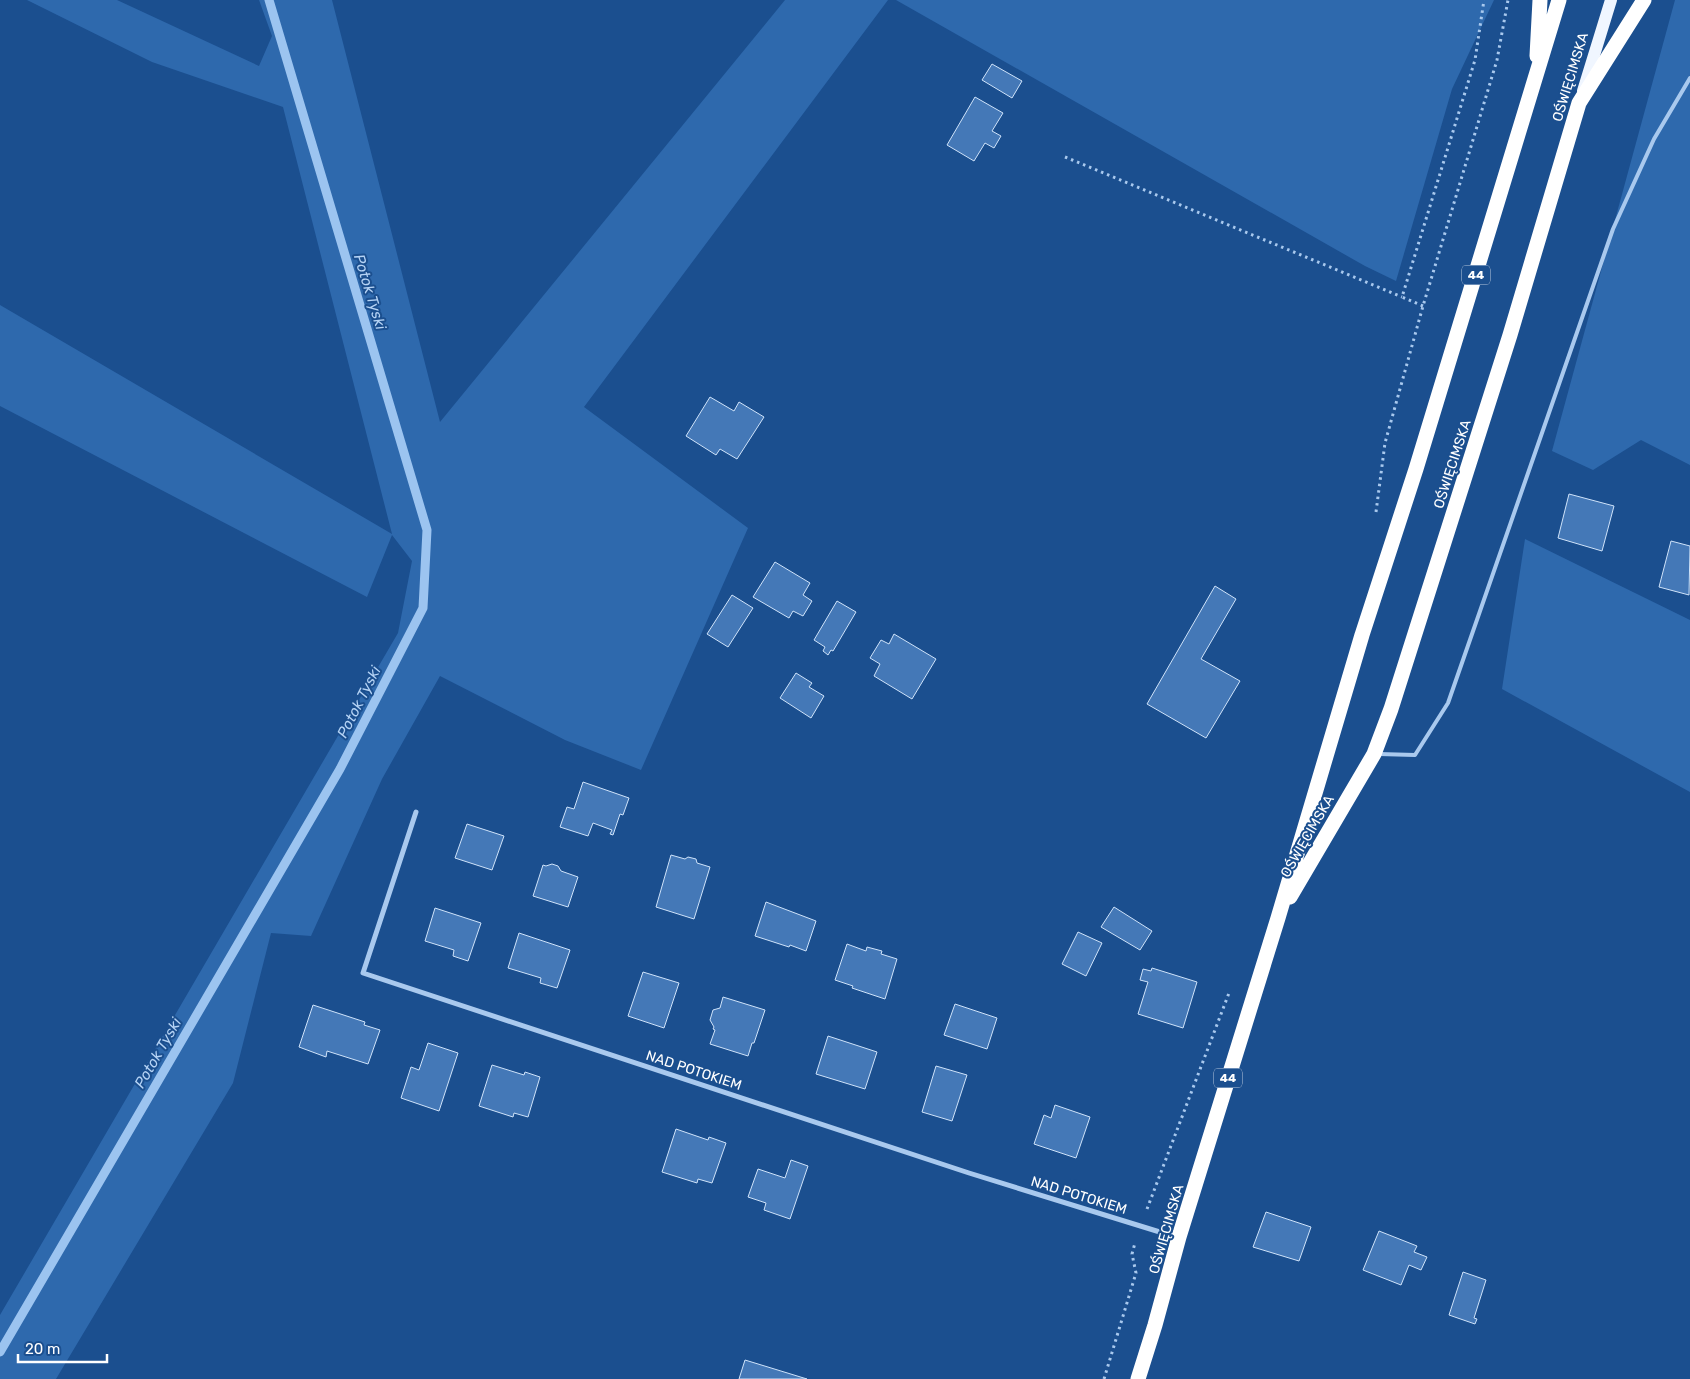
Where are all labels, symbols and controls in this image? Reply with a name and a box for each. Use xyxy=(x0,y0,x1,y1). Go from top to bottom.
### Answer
street label: OŚWIĘCIMSKA xyxy=(1548,30,1592,124)
water label: Potok Tyski xyxy=(350,252,390,332)
road number: 44 xyxy=(1462,266,1490,284)
street label: OŚWIĘCIMSKA xyxy=(1429,417,1475,511)
water label: Potok Tyski xyxy=(333,663,385,741)
street label: OŚWIĘCIMSKA xyxy=(1276,791,1338,880)
water label: Potok Tyski xyxy=(131,1014,185,1091)
street label: NAD POTOKIEM xyxy=(644,1047,744,1094)
road number: 44 xyxy=(1214,1068,1242,1088)
street label: NAD POTOKIEM xyxy=(1029,1173,1129,1218)
street label: OŚWIĘCIMSKA xyxy=(1145,1182,1188,1276)
scale bar xyxy=(18,1332,106,1364)
text: 20 m xyxy=(25,1340,60,1358)

